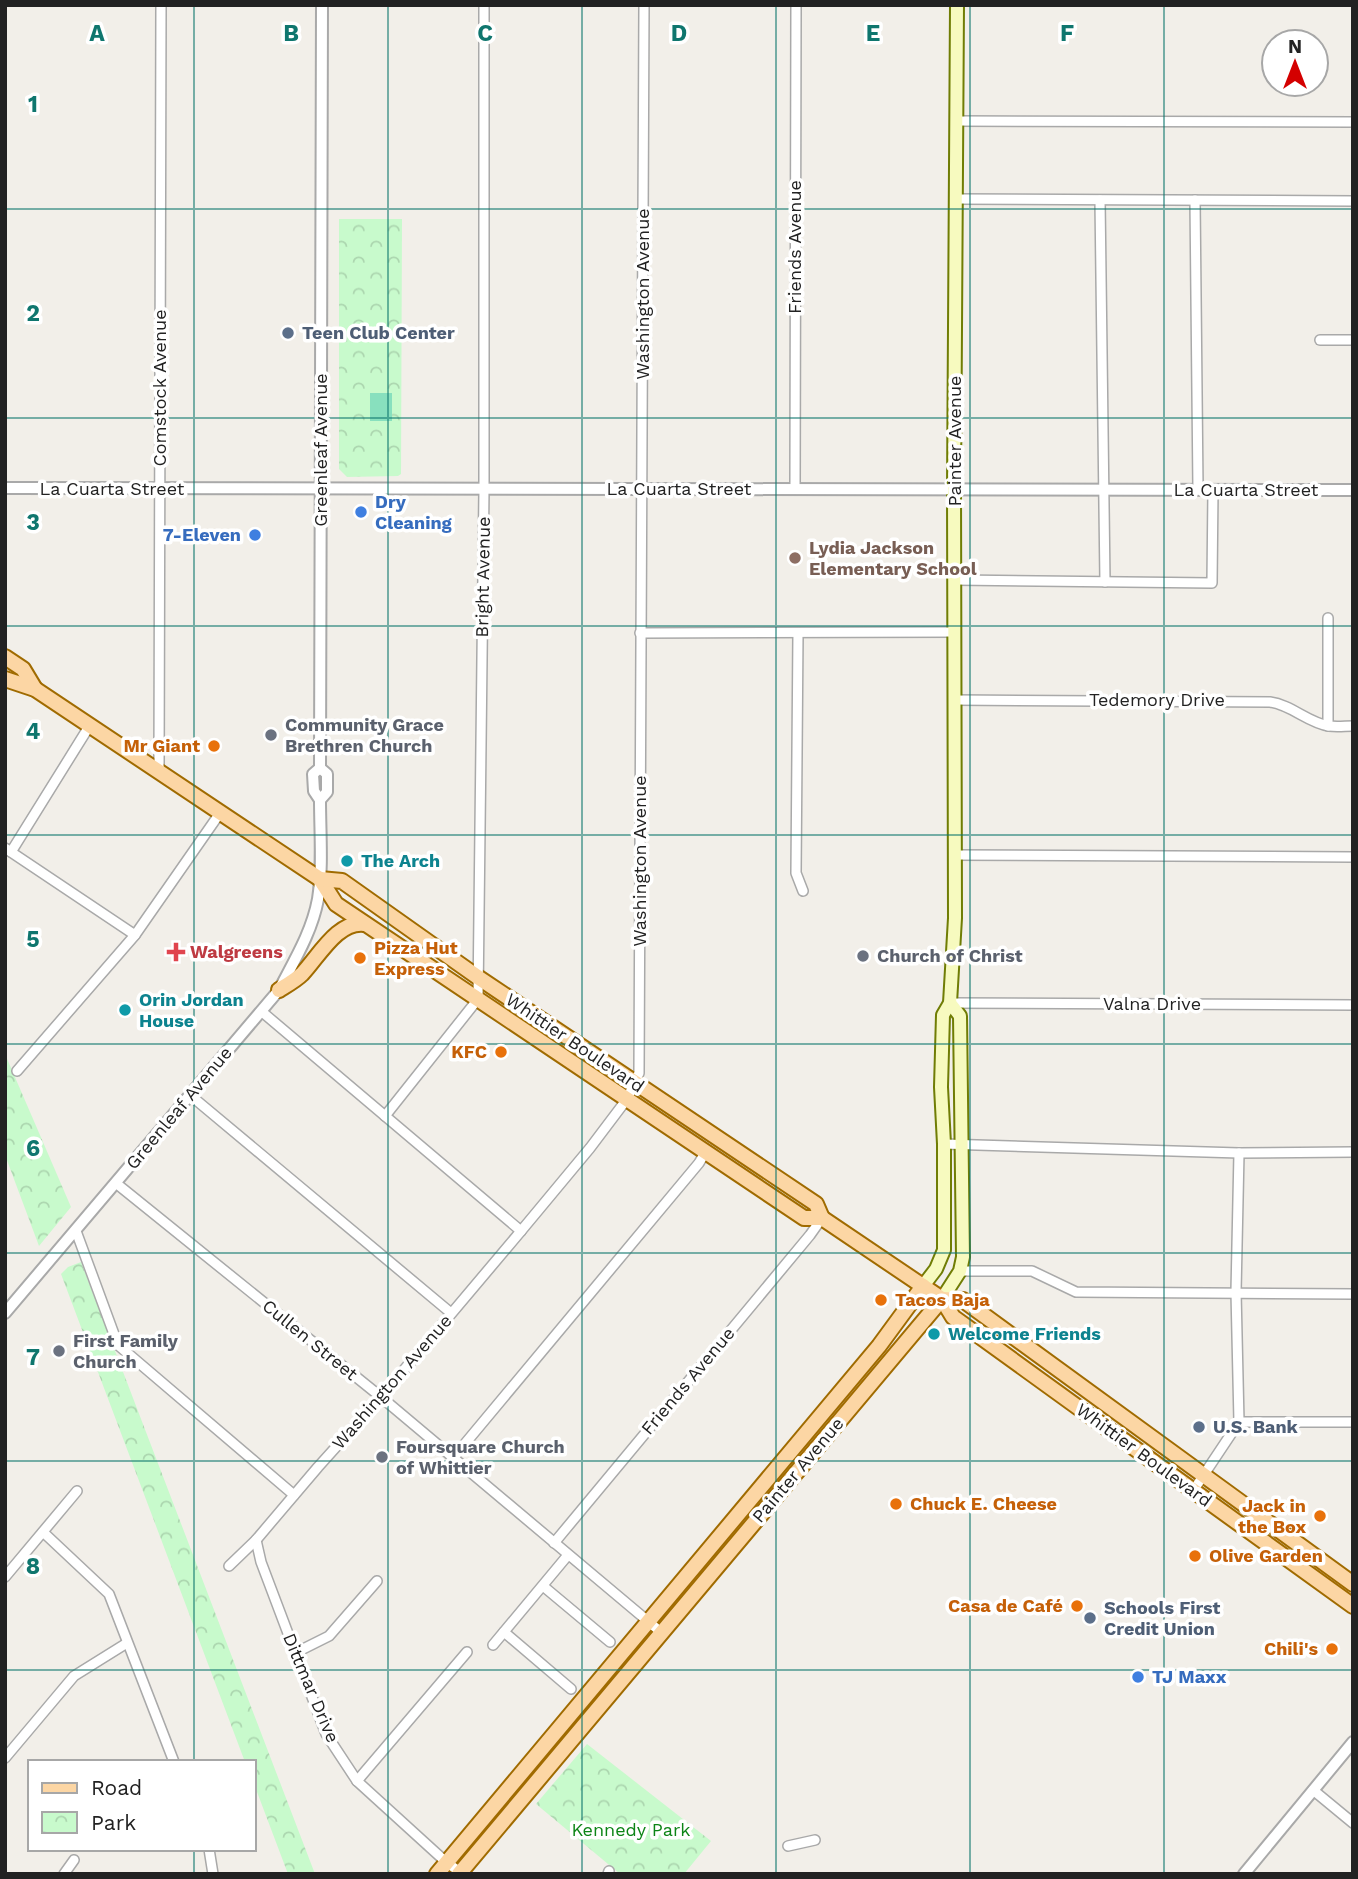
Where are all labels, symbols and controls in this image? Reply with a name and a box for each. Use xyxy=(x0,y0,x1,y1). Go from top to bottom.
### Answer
text: A xyxy=(89,20,105,47)
text: B xyxy=(283,20,299,47)
text: C xyxy=(477,20,493,47)
text: D xyxy=(671,20,687,47)
text: E xyxy=(866,20,880,47)
text: F xyxy=(1060,20,1074,47)
north arrow xyxy=(1260,28,1330,98)
text: N xyxy=(1288,35,1302,58)
text: 1 xyxy=(28,91,38,118)
street label: Friends Avenue xyxy=(784,180,805,314)
street label: Washington Avenue xyxy=(632,208,653,380)
text: 2 xyxy=(26,300,40,327)
street label: Comstock Avenue xyxy=(149,309,170,467)
place label: Teen Club Center xyxy=(302,322,455,343)
marker: Teen Club Center xyxy=(280,325,296,341)
street label: Greenleaf Avenue xyxy=(310,373,331,527)
street label: Painter Avenue xyxy=(944,376,965,506)
street label: La Cuarta Street xyxy=(40,478,185,499)
street label: La Cuarta Street xyxy=(607,478,752,499)
street label: La Cuarta Street xyxy=(1174,479,1319,500)
place label: Dry Cleaning xyxy=(375,491,453,533)
marker: Dry Cleaning xyxy=(353,504,369,520)
text: 3 xyxy=(26,509,40,536)
street label: Bright Avenue xyxy=(471,516,494,638)
place label: 7-Eleven xyxy=(163,524,241,545)
marker: 7-Eleven xyxy=(247,527,263,543)
place label: Lydia Jackson Elementary School xyxy=(809,537,977,579)
marker: Lydia Jackson Elementary School xyxy=(787,550,803,566)
street label: Tedemory Drive xyxy=(1089,689,1225,710)
place label: Community Grace Brethren Church xyxy=(285,714,444,756)
text: 4 xyxy=(26,718,41,745)
marker: Community Grace Brethren Church xyxy=(263,727,279,743)
place label: Mr Giant xyxy=(123,735,200,756)
marker: Mr Giant xyxy=(206,738,222,754)
street label: Washington Avenue xyxy=(629,775,650,947)
place label: The Arch xyxy=(361,850,440,871)
marker: The Arch xyxy=(339,853,355,869)
text: 5 xyxy=(26,926,40,953)
place label: Pizza Hut Express xyxy=(374,937,458,979)
place label: Walgreens xyxy=(190,941,283,962)
marker: Walgreens xyxy=(168,944,184,960)
place label: Church of Christ xyxy=(877,945,1023,966)
marker: Church of Christ xyxy=(855,948,871,964)
marker: Pizza Hut Express xyxy=(352,950,368,966)
street label: Whittier Boulevard xyxy=(502,988,648,1097)
place label: Orin Jordan House xyxy=(139,989,244,1031)
street label: Valna Drive xyxy=(1103,993,1201,1014)
marker: Orin Jordan House xyxy=(117,1002,133,1018)
place label: KFC xyxy=(451,1041,487,1062)
street label: Greenleaf Avenue xyxy=(121,1042,236,1173)
marker: KFC xyxy=(493,1044,509,1060)
text: 6 xyxy=(26,1135,40,1162)
place label: Tacos Baja xyxy=(895,1289,990,1310)
marker: Tacos Baja xyxy=(873,1292,889,1308)
street label: Cullen Street xyxy=(259,1295,362,1385)
street label: Washington Avenue xyxy=(327,1310,456,1453)
street label: Friends Avenue xyxy=(637,1323,739,1439)
place label: Welcome Friends xyxy=(948,1323,1101,1344)
marker: Welcome Friends xyxy=(926,1326,942,1342)
place label: First Family Church xyxy=(73,1330,179,1372)
marker: First Family Church xyxy=(51,1343,67,1359)
text: 7 xyxy=(26,1344,40,1371)
street label: Whittier Boulevard xyxy=(1072,1398,1216,1511)
street label: Painter Avenue xyxy=(747,1413,848,1527)
place label: U.S. Bank xyxy=(1213,1416,1299,1437)
marker: U.S. Bank xyxy=(1191,1419,1207,1435)
place label: Foursquare Church of Whittier xyxy=(396,1436,565,1478)
marker: Foursquare Church of Whittier xyxy=(374,1449,390,1465)
place label: Chuck E. Cheese xyxy=(910,1493,1057,1514)
place label: Jack in the Box xyxy=(1238,1495,1306,1537)
marker: Chuck E. Cheese xyxy=(888,1496,904,1512)
marker: Jack in the Box xyxy=(1312,1508,1328,1524)
place label: Olive Garden xyxy=(1209,1545,1323,1566)
marker: Olive Garden xyxy=(1187,1548,1203,1564)
text: 8 xyxy=(26,1553,40,1580)
place label: Casa de Café xyxy=(948,1595,1063,1616)
place label: Schools First Credit Union xyxy=(1104,1597,1221,1639)
marker: Casa de Café xyxy=(1069,1598,1085,1614)
marker: Schools First Credit Union xyxy=(1082,1610,1098,1626)
street label: Dittmar Drive xyxy=(279,1630,344,1746)
place label: Chili's xyxy=(1264,1638,1318,1659)
marker: Chili's xyxy=(1324,1641,1340,1657)
place label: TJ Maxx xyxy=(1152,1666,1227,1687)
marker: TJ Maxx xyxy=(1130,1669,1146,1685)
legend xyxy=(28,1760,256,1851)
text: Road xyxy=(91,1775,142,1800)
text: Park xyxy=(91,1810,136,1835)
park label: Kennedy Park xyxy=(571,1819,691,1840)

